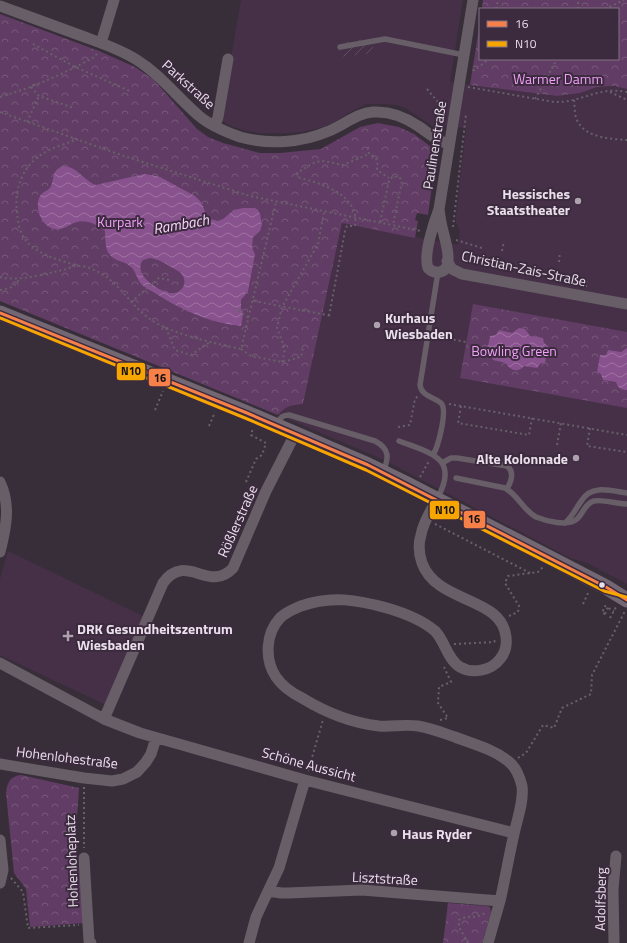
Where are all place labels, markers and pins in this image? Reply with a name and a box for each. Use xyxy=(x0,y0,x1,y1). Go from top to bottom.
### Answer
place label: Hessisches Staatstheater xyxy=(487,183,570,220)
marker: Hessisches Staatstheater xyxy=(573,196,583,206)
place label: Kurhaus Wiesbaden xyxy=(385,307,453,344)
marker: Kurhaus Wiesbaden xyxy=(372,320,382,330)
place label: Alte Kolonnade xyxy=(476,448,568,469)
marker: Alte Kolonnade xyxy=(571,453,581,463)
unlabelled marker xyxy=(597,580,607,590)
place label: DRK Gesundheitszentrum Wiesbaden xyxy=(77,618,233,655)
marker: DRK Gesundheitszentrum Wiesbaden xyxy=(62,630,74,642)
place label: Haus Ryder xyxy=(402,823,472,844)
marker: Haus Ryder xyxy=(389,828,399,838)

